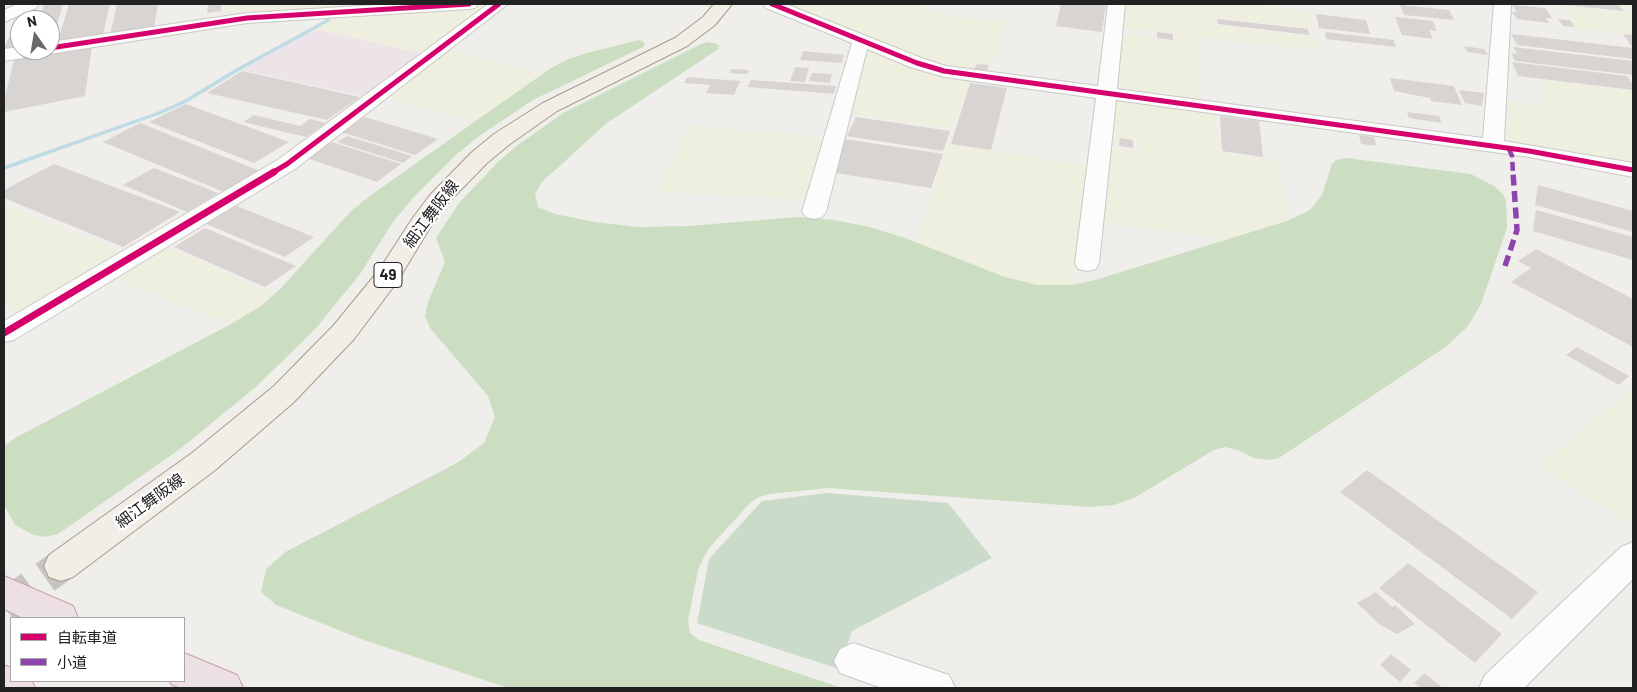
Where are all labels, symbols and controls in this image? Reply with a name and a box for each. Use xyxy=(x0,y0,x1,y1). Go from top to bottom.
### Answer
north arrow xyxy=(10,10,60,60)
text: N xyxy=(25,12,38,30)
street label: 細江舞阪線 xyxy=(399,176,463,252)
road number: 49 xyxy=(374,262,402,288)
street label: 細江舞阪線 xyxy=(112,470,188,532)
legend xyxy=(10,617,185,682)
text: 自転車道 xyxy=(57,628,117,646)
text: 小道 xyxy=(57,653,87,671)

